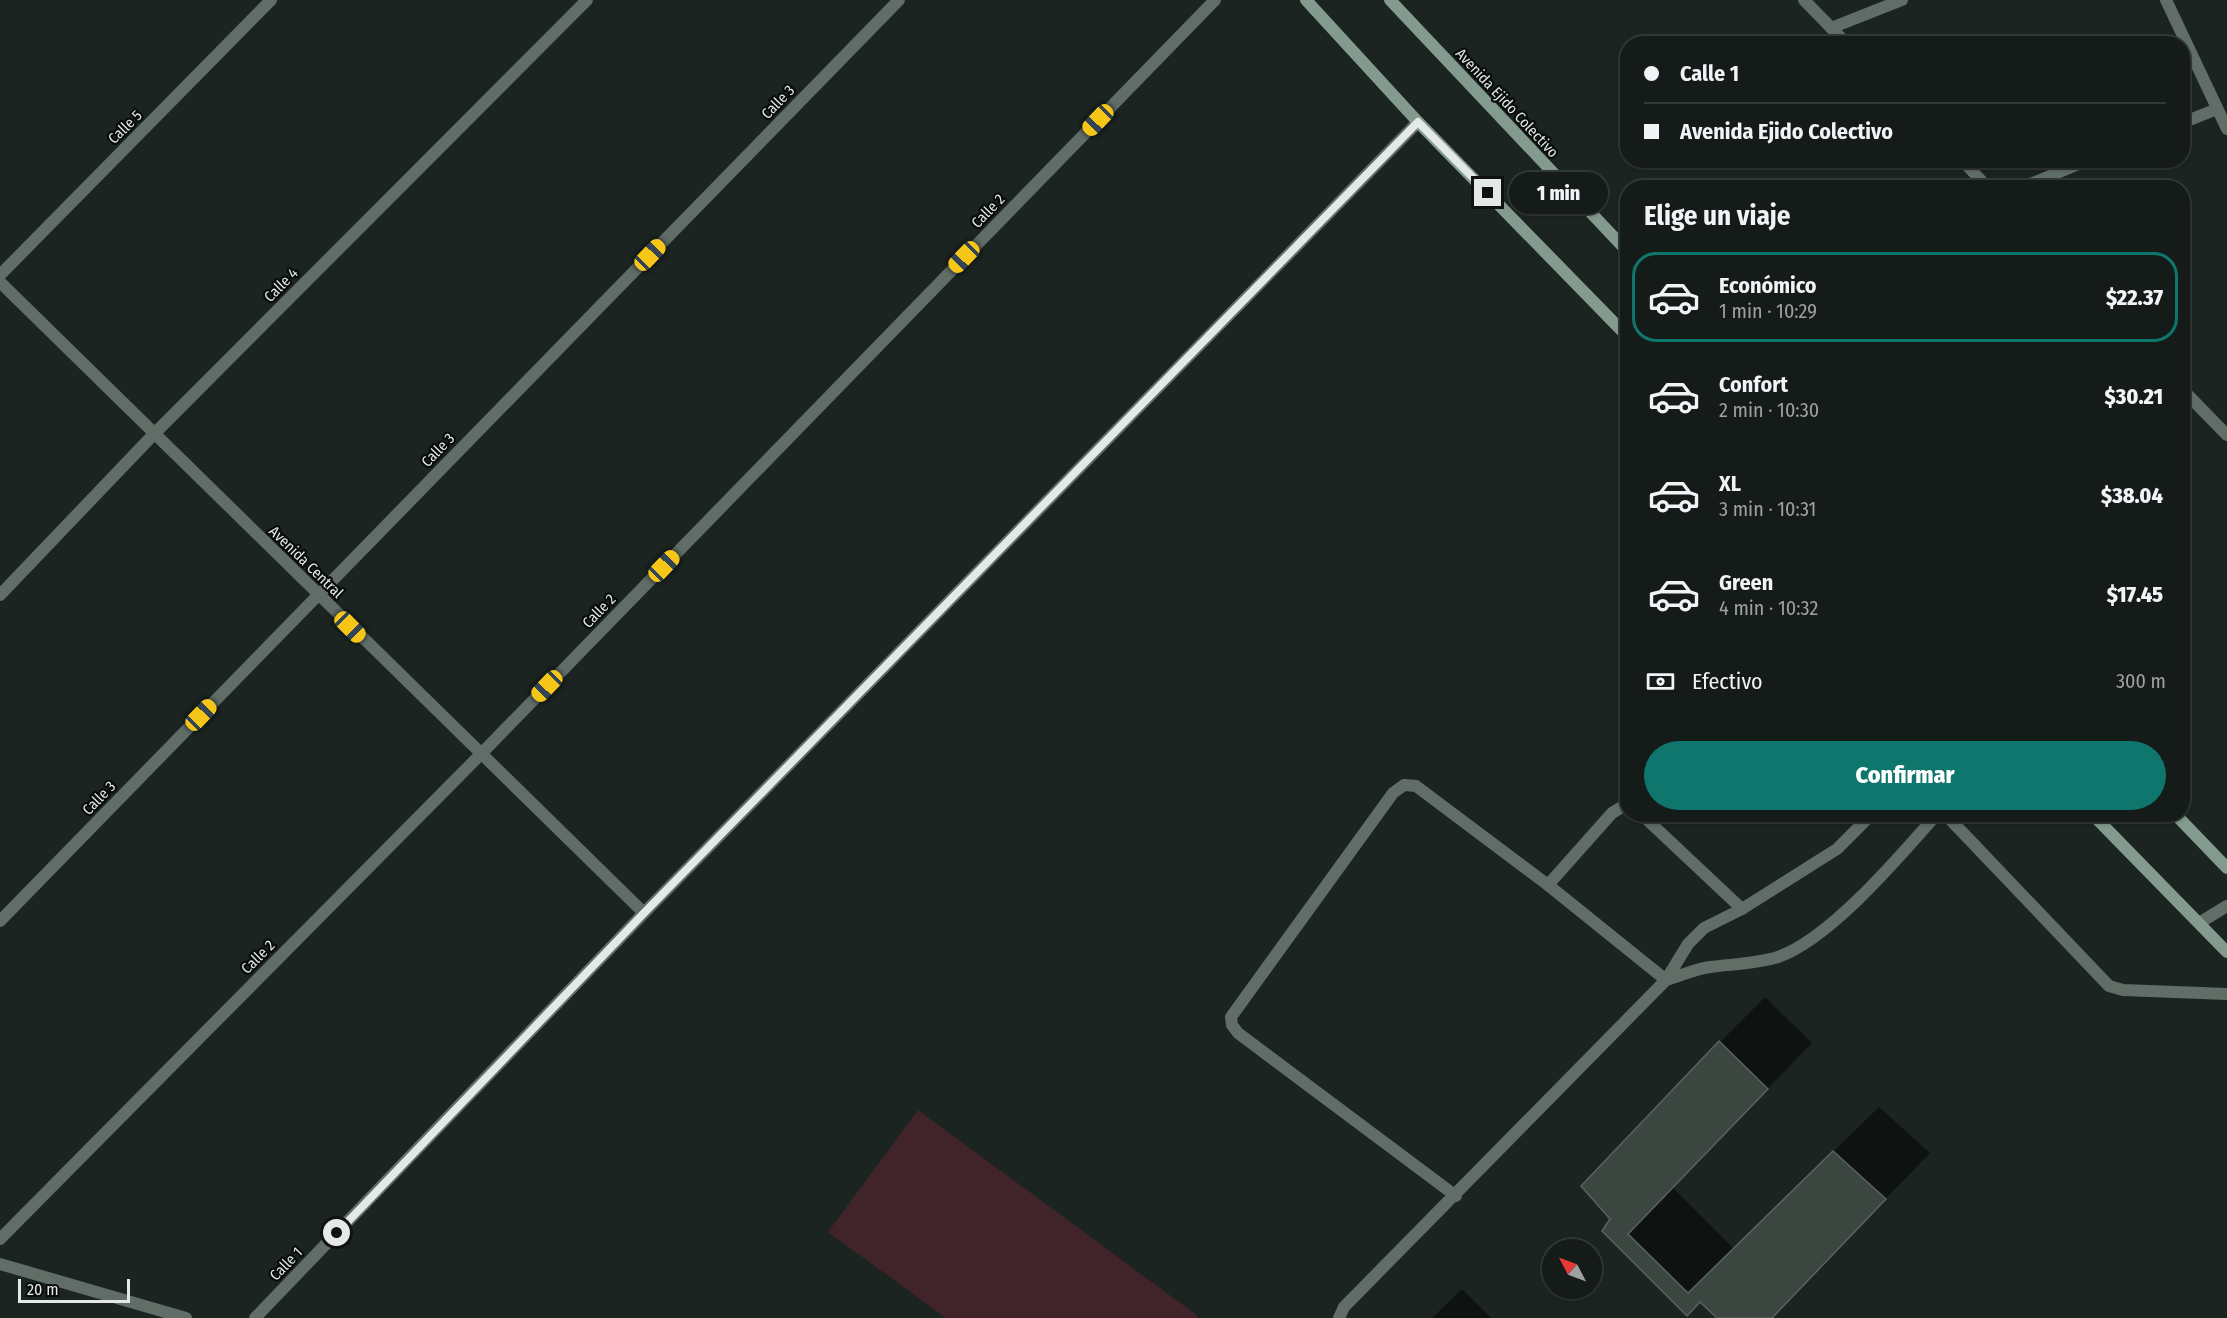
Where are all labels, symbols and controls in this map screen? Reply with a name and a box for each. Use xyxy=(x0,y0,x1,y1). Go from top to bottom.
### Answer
street label: Avenida Ejido Colectivo xyxy=(1452,45,1562,161)
text: Calle 1 xyxy=(1680,60,1739,87)
street label: Calle 3 xyxy=(758,81,799,123)
car xyxy=(1079,101,1117,139)
street label: Calle 5 xyxy=(104,106,146,148)
text: Avenida Ejido Colectivo xyxy=(1680,118,1893,145)
callout: 1 min xyxy=(1509,172,1608,214)
route end xyxy=(1474,179,1501,206)
text: 1 min xyxy=(1537,181,1580,205)
street label: Calle 2 xyxy=(968,190,1009,232)
text: Elige un viaje xyxy=(1644,200,1790,232)
car xyxy=(631,236,669,274)
car xyxy=(945,238,983,276)
street label: Calle 4 xyxy=(260,264,302,306)
icon: car xyxy=(1647,270,1701,324)
text: Económico xyxy=(1719,272,1817,299)
text: $22.37 xyxy=(2106,284,2163,311)
text: 1 min · 10:29 xyxy=(1719,299,1817,323)
icon: car xyxy=(1647,369,1701,423)
text: Confort xyxy=(1719,371,1788,398)
text: $30.21 xyxy=(2105,383,2163,410)
text: 2 min · 10:30 xyxy=(1719,398,1819,422)
street label: Calle 3 xyxy=(418,429,459,471)
icon: car xyxy=(1647,468,1701,522)
text: XL xyxy=(1719,470,1741,497)
text: $38.04 xyxy=(2101,482,2163,509)
text: 3 min · 10:31 xyxy=(1719,497,1816,521)
street label: Avenida Central xyxy=(265,522,347,602)
car xyxy=(645,547,683,585)
icon: car xyxy=(1647,567,1701,621)
text: Green xyxy=(1719,569,1773,596)
text: $17.45 xyxy=(2107,581,2163,608)
street label: Calle 2 xyxy=(579,590,620,632)
text: 4 min · 10:32 xyxy=(1719,596,1818,620)
car xyxy=(331,608,369,646)
icon: cash xyxy=(1644,665,1677,698)
car xyxy=(528,667,566,705)
text: Efectivo xyxy=(1692,668,1763,695)
text: 300 m xyxy=(2116,669,2166,693)
car xyxy=(182,696,220,734)
button: Confirmar xyxy=(1644,741,2166,810)
street label: Calle 3 xyxy=(79,777,120,819)
street label: Calle 2 xyxy=(237,936,279,978)
route start xyxy=(323,1219,350,1246)
north arrow xyxy=(1542,1239,1602,1299)
map controls xyxy=(1542,1239,1602,1299)
street label: Calle 1 xyxy=(266,1244,306,1284)
scale bar xyxy=(18,1276,130,1304)
text: 20 m xyxy=(27,1280,58,1299)

